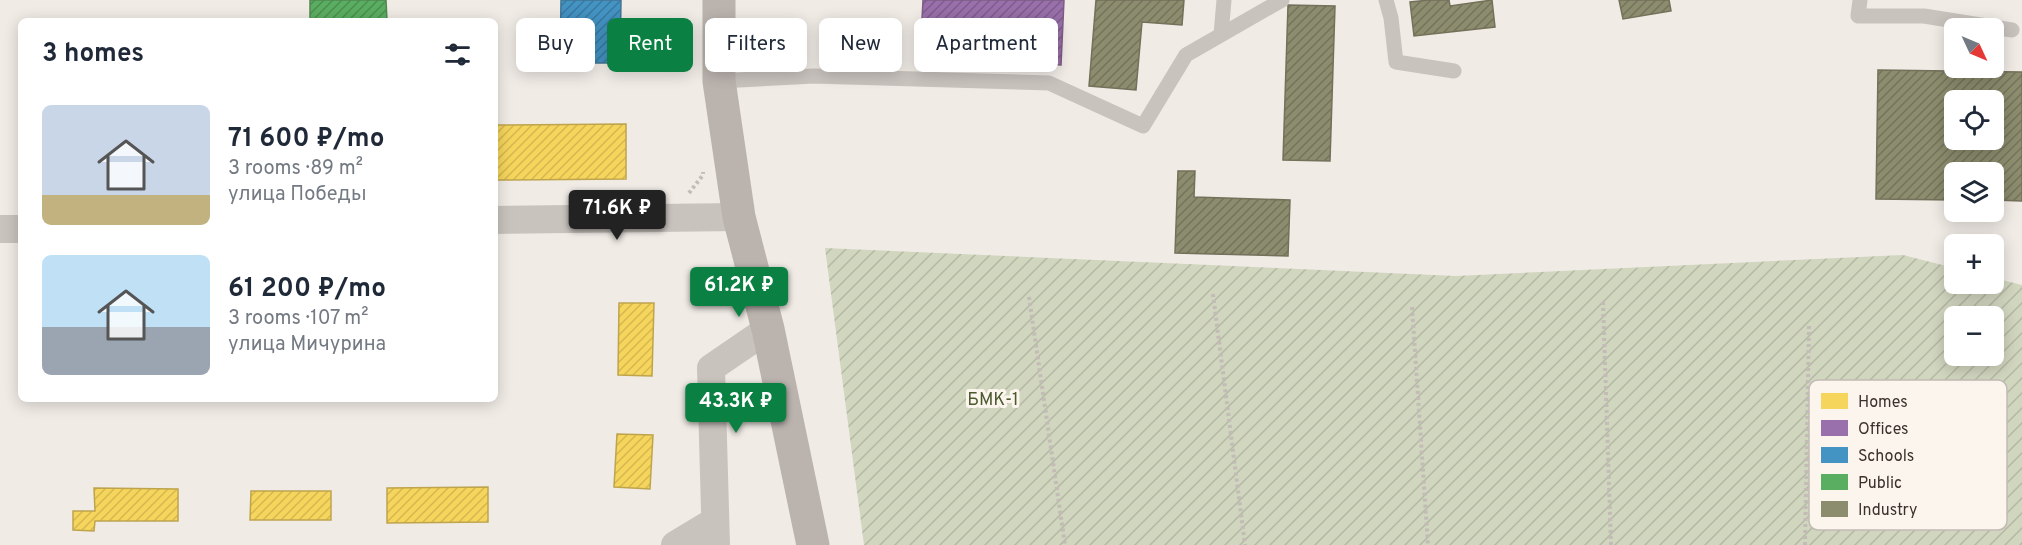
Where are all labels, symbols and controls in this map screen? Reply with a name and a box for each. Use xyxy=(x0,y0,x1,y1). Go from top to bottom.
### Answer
chip: Buy xyxy=(516,18,595,72)
chip: Rent xyxy=(607,18,693,72)
chip: Filters xyxy=(705,18,807,72)
chip: New xyxy=(819,18,902,72)
chip: Apartment xyxy=(914,18,1058,72)
north arrow xyxy=(1944,18,2004,78)
map controls xyxy=(1944,18,2004,366)
text: 3 homes xyxy=(42,38,144,71)
icon: filters xyxy=(441,38,474,71)
button: locate xyxy=(1944,90,2004,150)
text: 71 600 ₽/mo xyxy=(228,123,384,156)
icon: home xyxy=(90,129,162,201)
text: 3 rooms · 89 m² xyxy=(228,156,363,182)
button: layers xyxy=(1944,162,2004,222)
text: улица Победы xyxy=(228,182,366,208)
pin: 71.6K ₽ xyxy=(562,190,672,241)
text: 71.6K ₽ xyxy=(583,196,651,222)
button: + xyxy=(1944,234,2004,294)
pin: 61.2K ₽ xyxy=(684,267,794,318)
text: 61 200 ₽/mo xyxy=(228,273,386,306)
text: 61.2K ₽ xyxy=(704,273,774,299)
icon: home xyxy=(90,279,162,351)
text: 3 rooms · 107 m² xyxy=(228,306,369,332)
button: − xyxy=(1944,306,2004,366)
text: улица Мичурина xyxy=(228,332,386,358)
legend xyxy=(1809,380,2007,530)
pin: 43.3K ₽ xyxy=(681,383,791,434)
text: 43.3K ₽ xyxy=(699,389,773,415)
park label: БМК-1 xyxy=(967,389,1019,412)
text: Homes xyxy=(1858,393,1908,413)
text: Offices xyxy=(1858,420,1909,440)
text: Schools xyxy=(1858,447,1914,467)
text: Public xyxy=(1858,474,1902,494)
text: Industry xyxy=(1858,501,1917,521)

